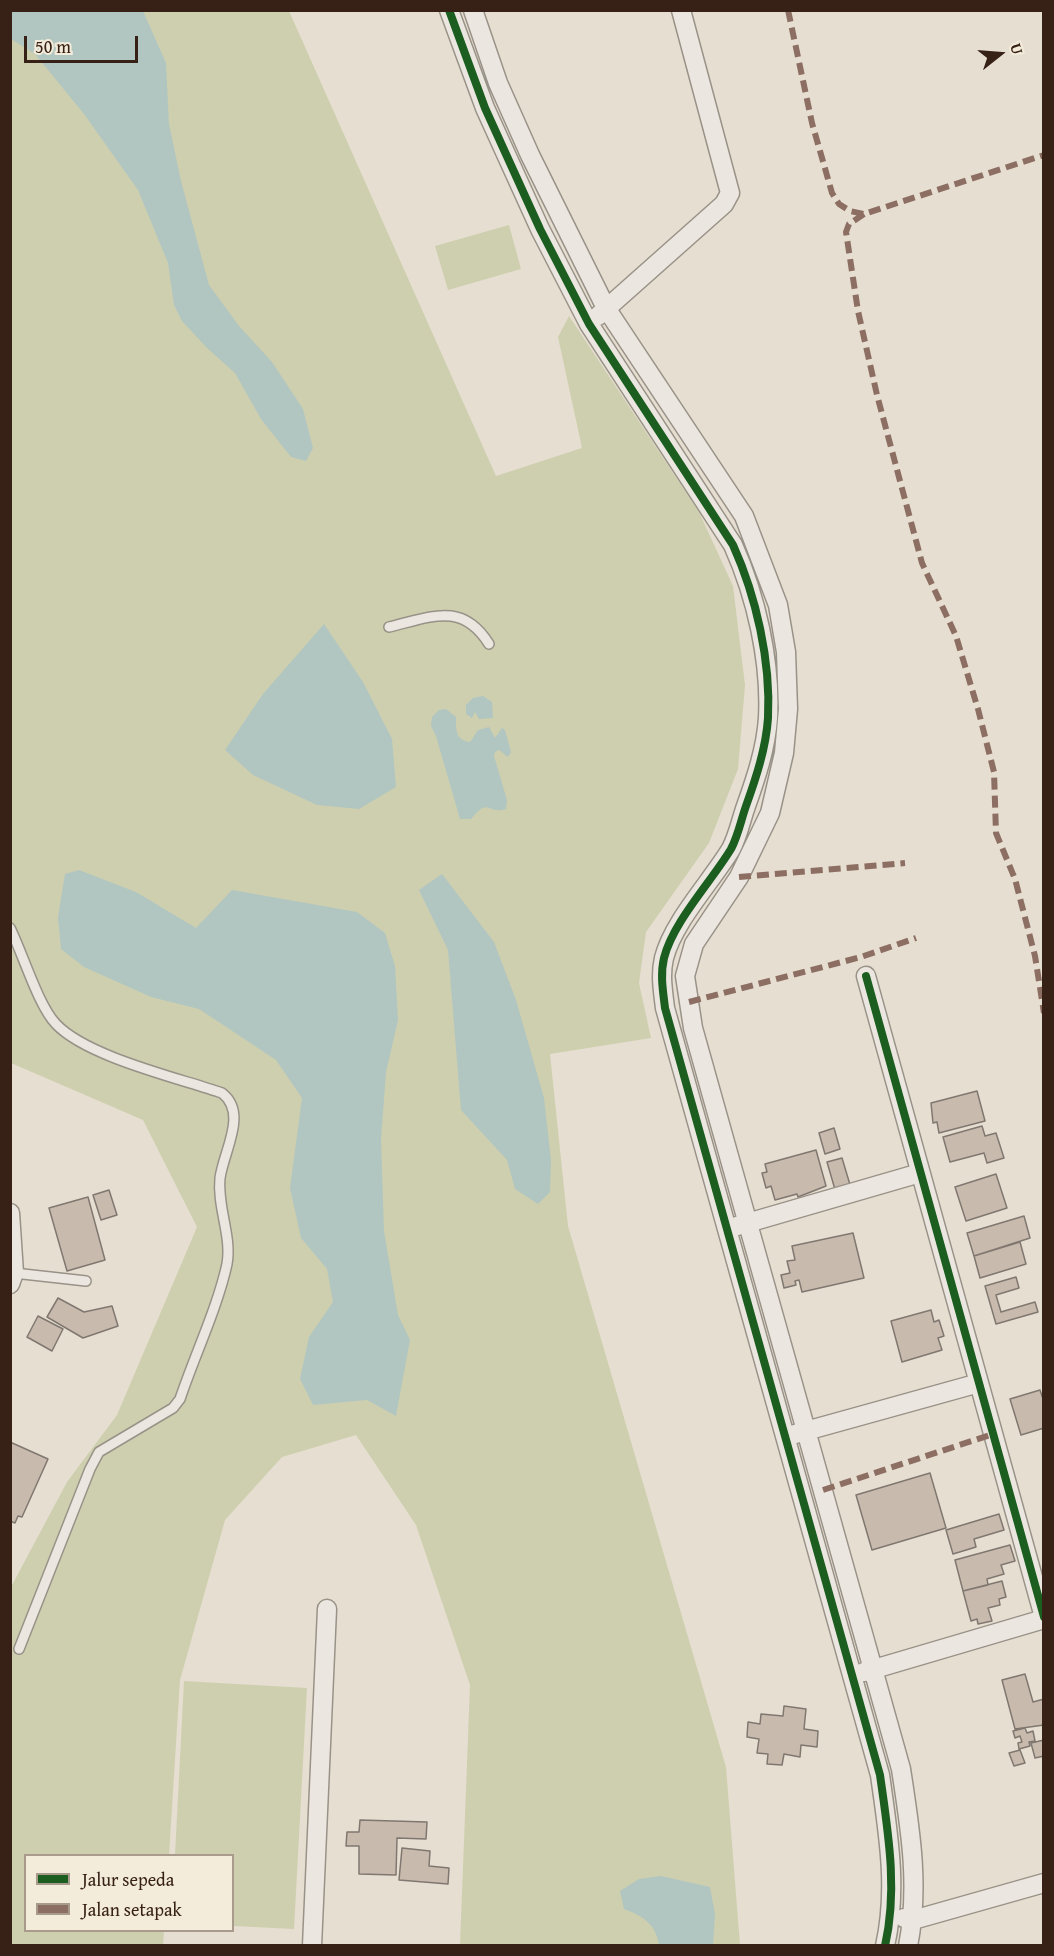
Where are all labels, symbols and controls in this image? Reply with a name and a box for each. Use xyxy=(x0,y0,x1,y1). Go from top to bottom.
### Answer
scale bar xyxy=(27,24,141,62)
north arrow xyxy=(970,24,1030,84)
text: 50 m xyxy=(35,33,71,60)
text: U xyxy=(1004,40,1030,57)
legend xyxy=(24,1854,234,1932)
text: Jalur sepeda xyxy=(82,1866,174,1893)
text: Jalan setapak xyxy=(82,1896,182,1923)

